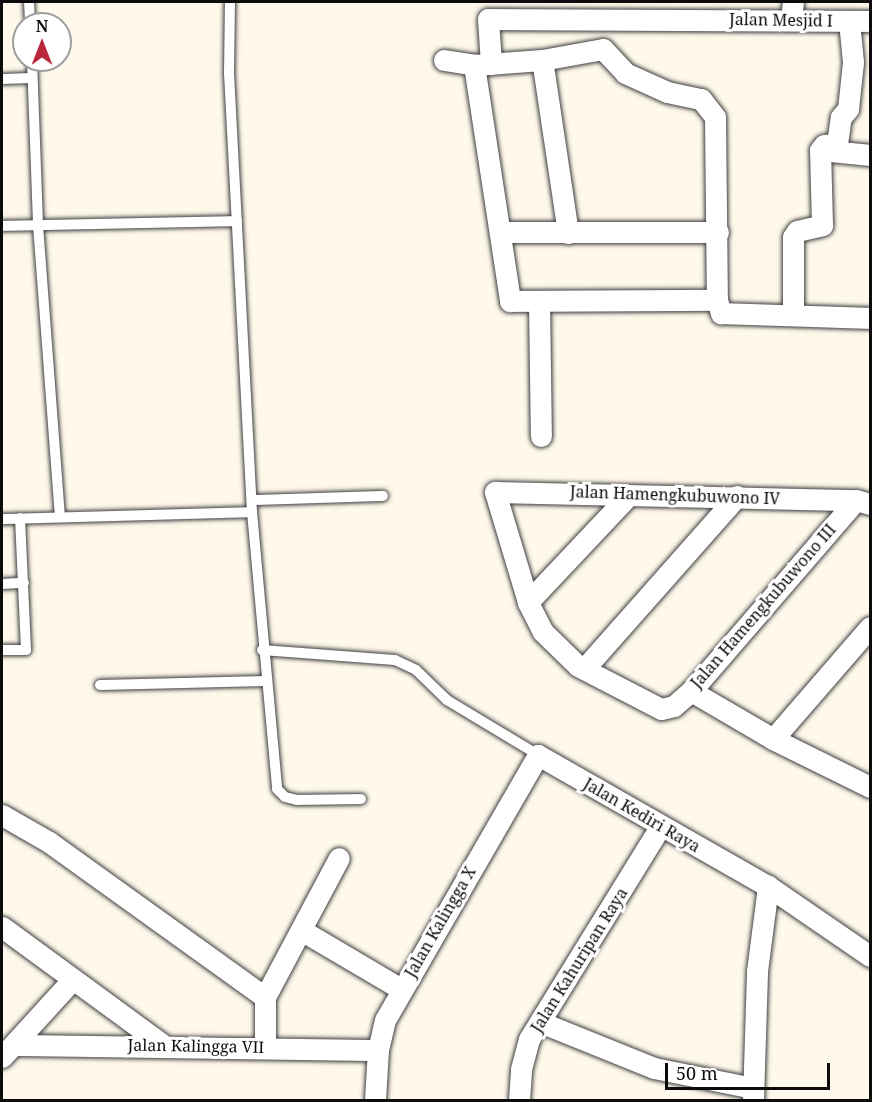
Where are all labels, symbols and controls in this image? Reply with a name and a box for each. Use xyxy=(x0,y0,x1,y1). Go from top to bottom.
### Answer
street label: Jalan Mesjid I xyxy=(729,9,833,31)
north arrow xyxy=(12,12,72,72)
text: N xyxy=(36,15,48,37)
street label: Jalan Hamengkubuwono IV xyxy=(570,482,780,508)
street label: Jalan Hamengkubuwono III xyxy=(686,520,840,692)
street label: Jalan Kediri Raya xyxy=(580,774,704,856)
street label: Jalan Kalingga X xyxy=(401,863,479,981)
street label: Jalan Kahuripan Raya xyxy=(527,884,631,1036)
street label: Jalan Kalingga VII xyxy=(127,1035,265,1057)
scale bar xyxy=(668,1051,833,1089)
text: 50 m xyxy=(676,1061,718,1085)

